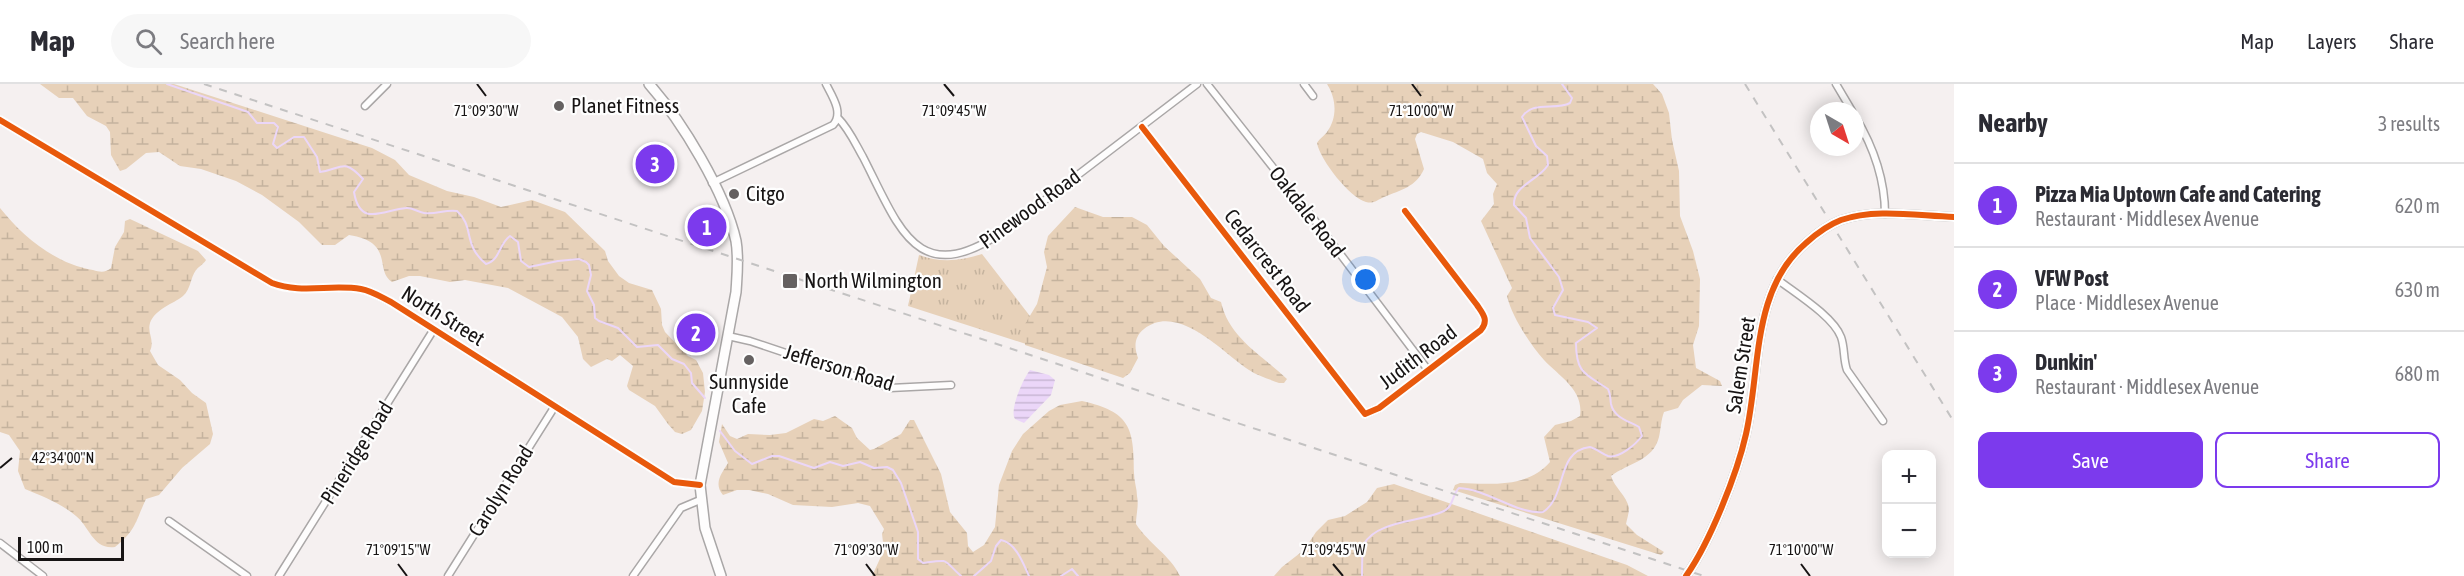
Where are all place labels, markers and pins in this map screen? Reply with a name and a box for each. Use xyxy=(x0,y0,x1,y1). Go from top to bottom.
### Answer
place label: Planet Fitness xyxy=(571,93,679,117)
marker: Planet Fitness xyxy=(552,99,566,113)
pin: 3 xyxy=(636,142,674,187)
place label: Citgo xyxy=(746,181,785,205)
marker: Citgo xyxy=(727,187,741,201)
pin: 1 xyxy=(688,204,726,250)
place label: North Wilmington xyxy=(804,268,942,292)
marker: North Wilmington xyxy=(781,272,799,290)
pin: 2 xyxy=(676,310,716,356)
marker: Sunnyside Cafe xyxy=(742,353,756,367)
place label: Sunnyside Cafe xyxy=(709,369,789,417)

